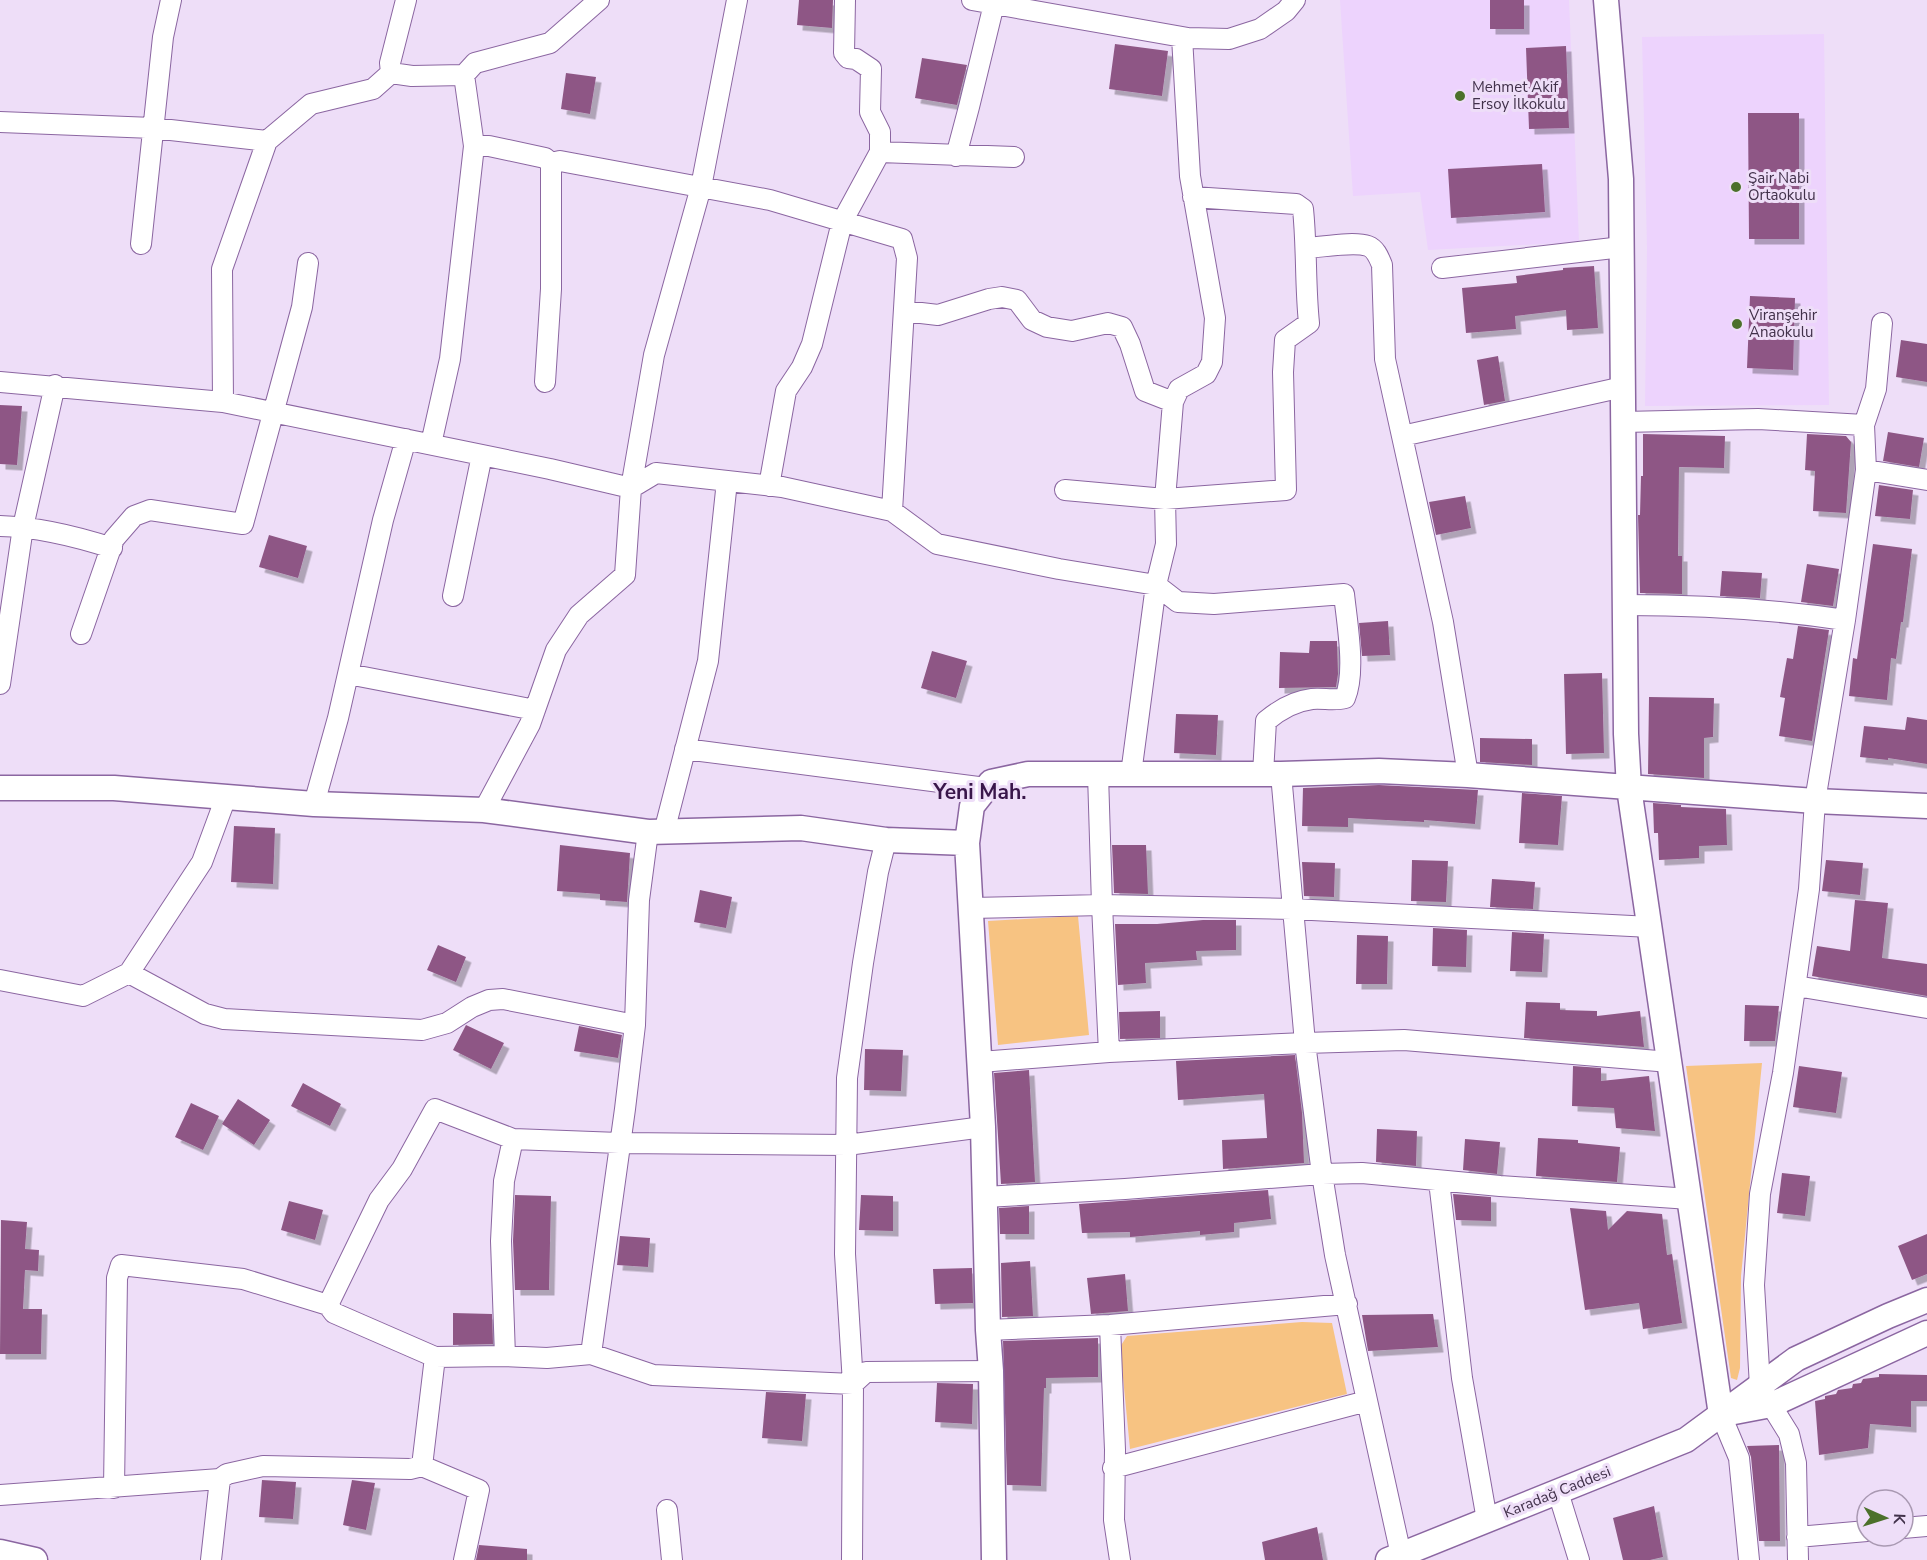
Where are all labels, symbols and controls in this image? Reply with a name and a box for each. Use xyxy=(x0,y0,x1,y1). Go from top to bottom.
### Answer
place label: Mehmet Akif Ersoy İlkokulu xyxy=(1472,77,1566,114)
marker: Mehmet Akif Ersoy İlkokulu xyxy=(1453,89,1467,103)
place label: Şair Nabi Ortaokulu xyxy=(1748,168,1816,205)
marker: Şair Nabi Ortaokulu xyxy=(1729,180,1743,194)
place label: Viranşehir Anaokulu xyxy=(1748,305,1818,342)
marker: Viranşehir Anaokulu xyxy=(1730,317,1744,331)
district label: Yeni Mah. xyxy=(932,778,1027,806)
street label: Karadağ Caddesi xyxy=(1500,1461,1614,1523)
north arrow xyxy=(1855,1488,1915,1548)
text: K xyxy=(1888,1513,1910,1526)

